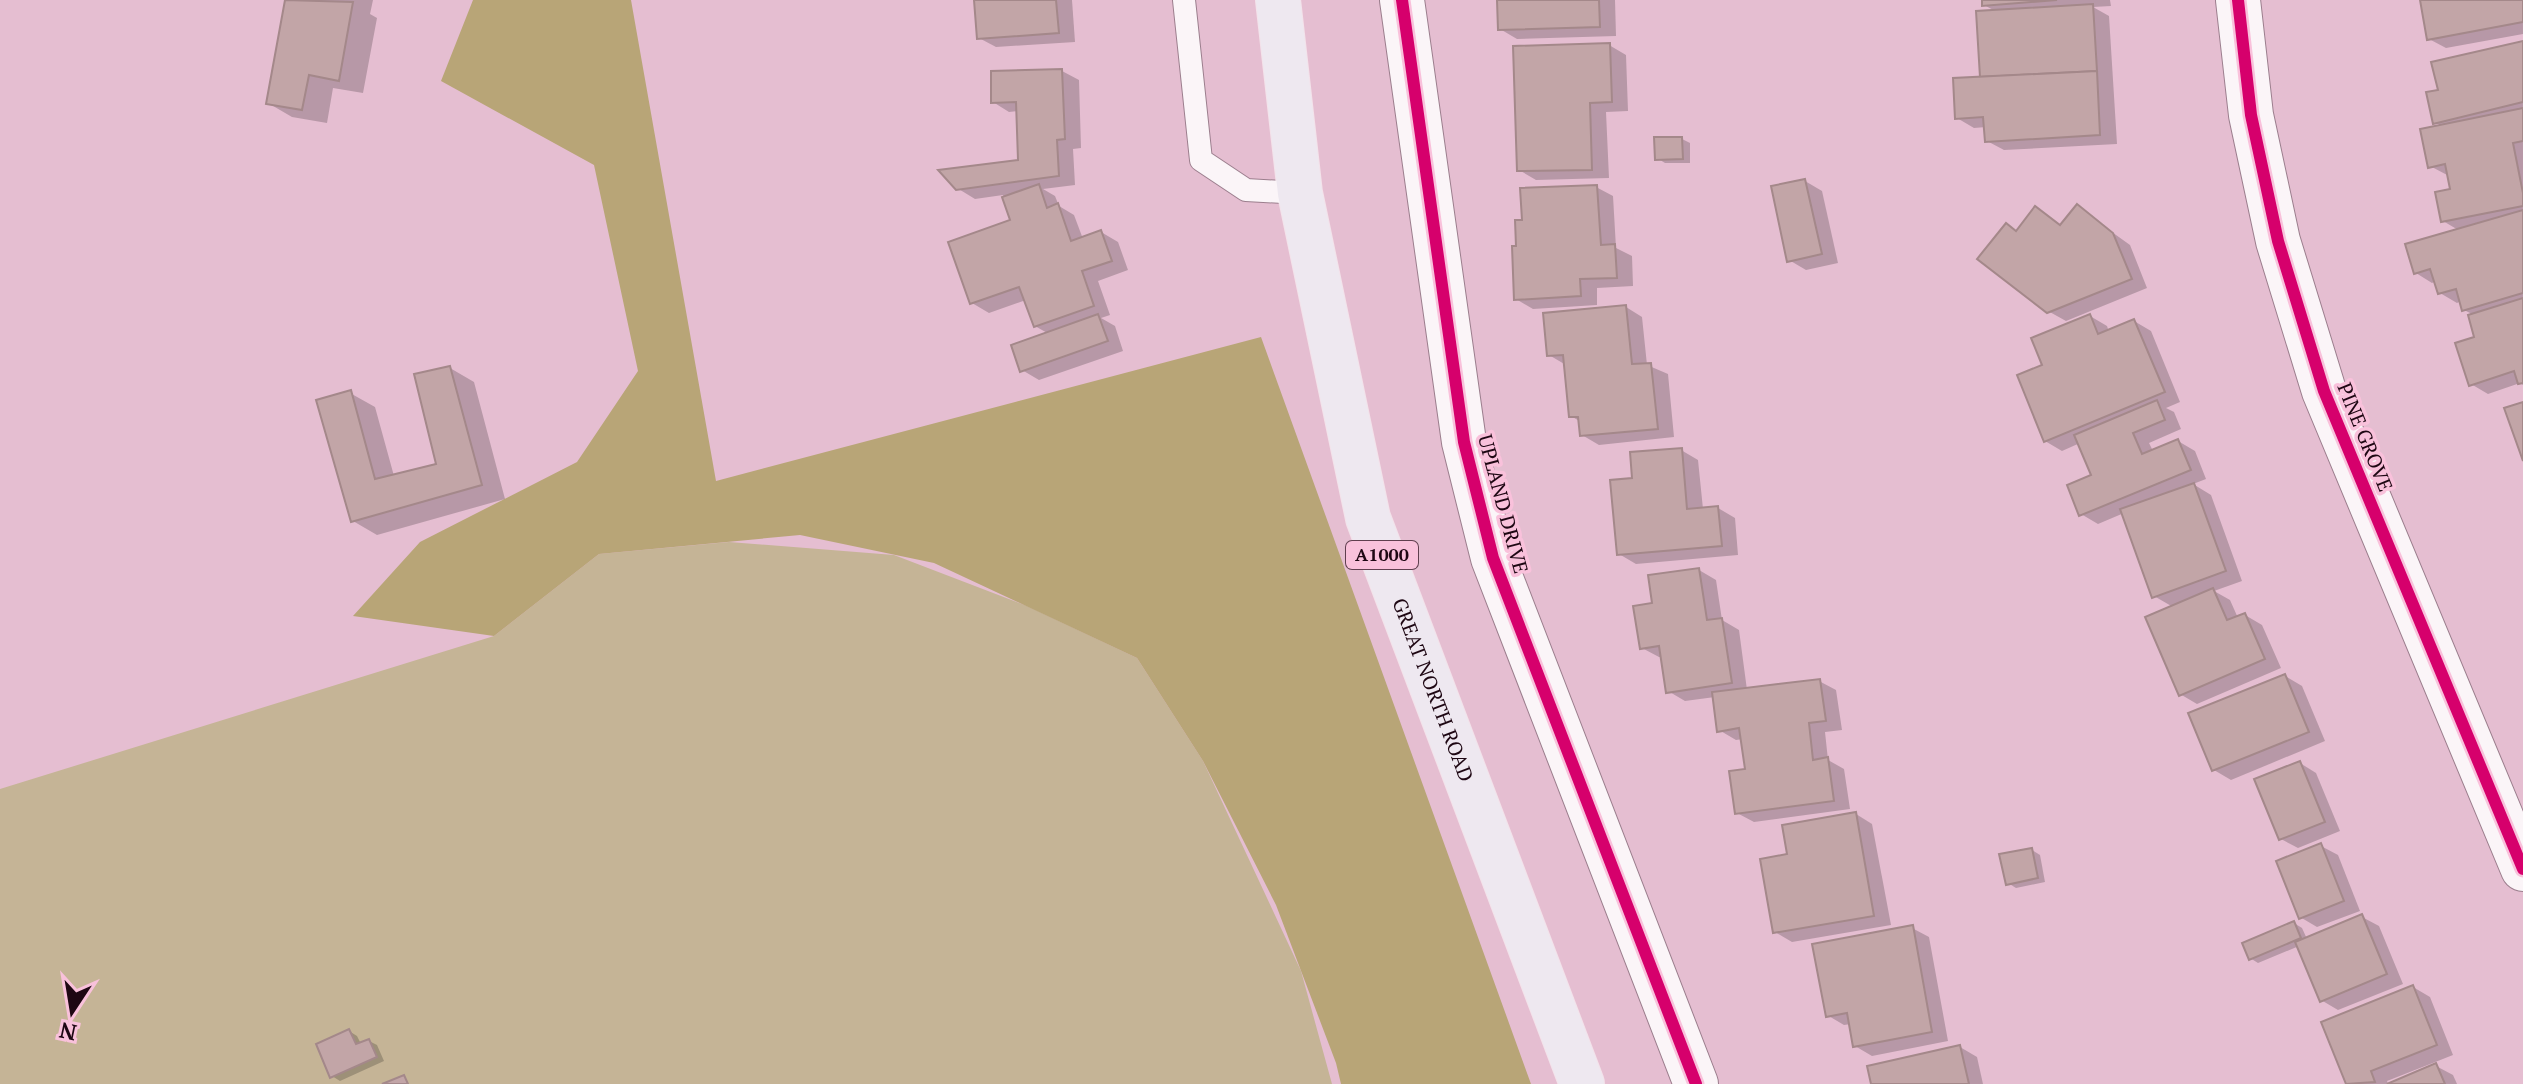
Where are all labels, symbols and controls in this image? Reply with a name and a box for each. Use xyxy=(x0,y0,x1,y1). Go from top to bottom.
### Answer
street label: PINE GROVE xyxy=(2331,378,2400,495)
street label: UPLAND DRIVE xyxy=(1472,431,1535,576)
road number: A1000 xyxy=(1346,541,1418,569)
street label: GREAT NORTH ROAD xyxy=(1386,594,1480,785)
north arrow xyxy=(32,972,112,1052)
text: N xyxy=(56,1016,79,1048)

